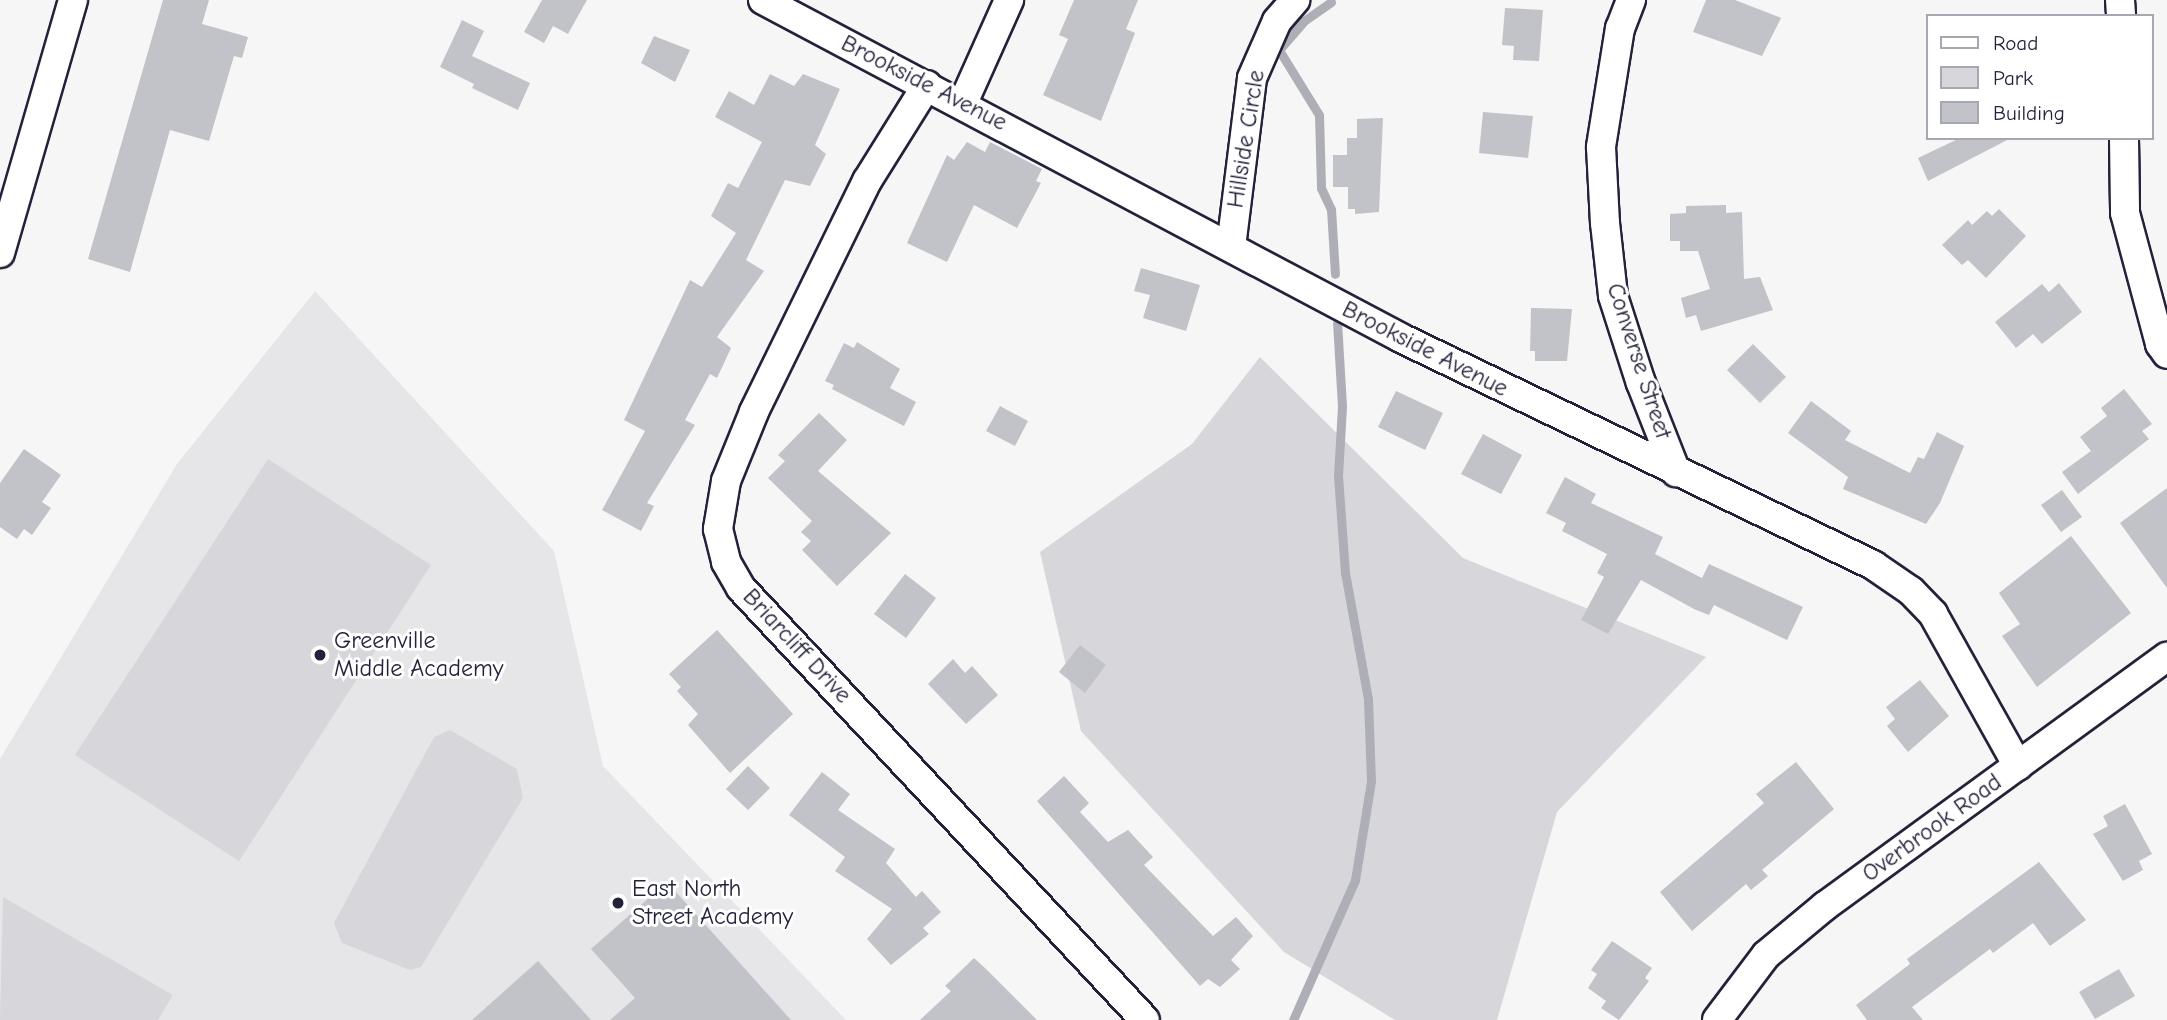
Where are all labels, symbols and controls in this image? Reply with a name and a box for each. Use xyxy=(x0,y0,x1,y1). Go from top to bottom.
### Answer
legend xyxy=(1926,14,2153,140)
street label: Brookside Avenue xyxy=(836,29,1012,137)
text: Road xyxy=(1993,31,2038,55)
text: Park xyxy=(1993,66,2033,90)
street label: Hillside Circle xyxy=(1221,68,1271,210)
text: Building xyxy=(1993,101,2065,125)
street label: Converse Street xyxy=(1600,280,1678,442)
street label: Brookside Avenue xyxy=(1337,295,1513,403)
street label: Briarcliff Drive xyxy=(737,583,857,709)
place label: Greenville Middle Academy xyxy=(334,627,504,683)
marker: Greenville Middle Academy xyxy=(312,647,328,663)
street label: Overbrook Road xyxy=(1857,768,2007,888)
place label: East North Street Academy xyxy=(632,875,793,931)
marker: East North Street Academy xyxy=(610,895,626,911)

